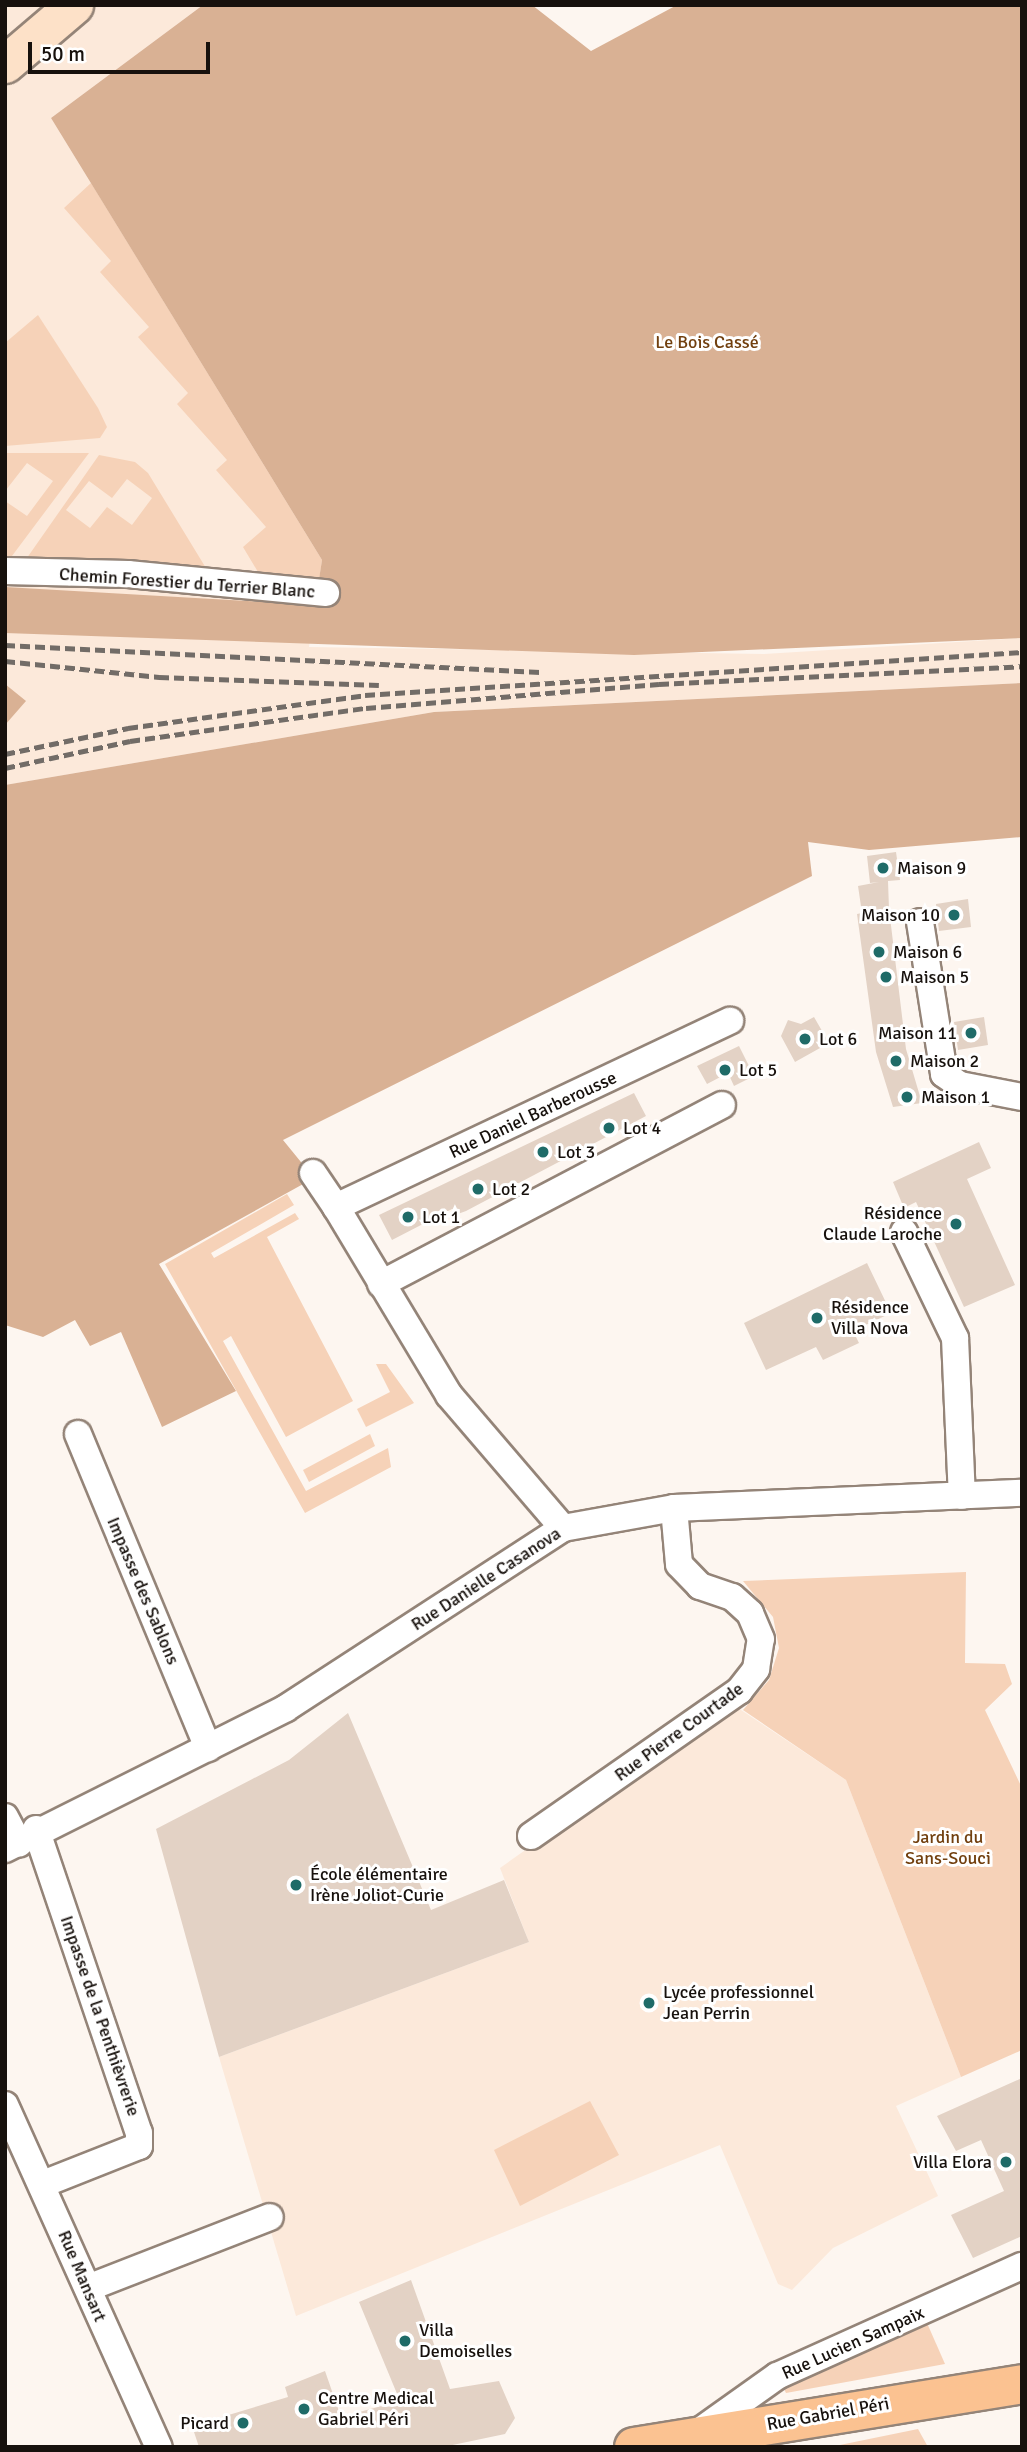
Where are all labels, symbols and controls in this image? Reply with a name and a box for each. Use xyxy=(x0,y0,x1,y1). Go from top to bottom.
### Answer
scale bar xyxy=(32,28,214,72)
text: 50 m xyxy=(41,41,85,67)
park label: Le Bois Cassé xyxy=(655,331,759,353)
street label: Chemin Forestier du Terrier Blanc xyxy=(58,563,316,603)
place label: Maison 9 xyxy=(897,857,966,879)
marker: Maison 9 xyxy=(875,860,891,876)
place label: Maison 10 xyxy=(861,904,940,926)
marker: Maison 10 xyxy=(946,907,962,923)
place label: Maison 6 xyxy=(893,941,962,963)
marker: Maison 6 xyxy=(871,944,887,960)
place label: Maison 5 xyxy=(900,966,969,988)
marker: Maison 5 xyxy=(878,969,894,985)
place label: Maison 11 xyxy=(878,1022,957,1044)
marker: Maison 11 xyxy=(963,1025,979,1041)
place label: Lot 6 xyxy=(819,1028,857,1050)
marker: Lot 6 xyxy=(797,1031,813,1047)
place label: Maison 2 xyxy=(910,1050,979,1072)
marker: Maison 2 xyxy=(888,1053,904,1069)
place label: Lot 5 xyxy=(739,1059,777,1081)
marker: Lot 5 xyxy=(717,1062,733,1078)
street label: Rue Daniel Barberousse xyxy=(446,1067,620,1163)
place label: Maison 1 xyxy=(921,1086,990,1108)
marker: Maison 1 xyxy=(899,1089,915,1105)
place label: Lot 4 xyxy=(623,1117,661,1139)
marker: Lot 4 xyxy=(601,1120,617,1136)
place label: Lot 3 xyxy=(557,1141,595,1163)
marker: Lot 3 xyxy=(535,1144,551,1160)
place label: Lot 2 xyxy=(492,1178,530,1200)
marker: Lot 2 xyxy=(470,1181,486,1197)
place label: Résidence Claude Laroche xyxy=(823,1203,942,1246)
place label: Lot 1 xyxy=(422,1206,460,1228)
marker: Lot 1 xyxy=(400,1209,416,1225)
marker: Résidence Claude Laroche xyxy=(948,1216,964,1232)
place label: Résidence Villa Nova xyxy=(831,1297,909,1340)
marker: Résidence Villa Nova xyxy=(809,1310,825,1326)
street label: Impasse des Sablons xyxy=(102,1514,184,1668)
street label: Rue Danielle Casanova xyxy=(407,1523,565,1635)
street label: Rue Pierre Courtade xyxy=(610,1678,748,1786)
park label: Jardin du Sans-Souci xyxy=(905,1827,991,1870)
place label: École élémentaire Irène Joliot-Curie xyxy=(310,1864,448,1906)
marker: École élémentaire Irène Joliot-Curie xyxy=(288,1877,304,1893)
street label: Impasse de la Penthièvrerie xyxy=(56,1913,144,2119)
place label: Lycée professionnel Jean Perrin xyxy=(663,1982,814,2024)
marker: Lycée professionnel Jean Perrin xyxy=(641,1995,657,2011)
place label: Villa Elora xyxy=(913,2151,992,2173)
marker: Villa Elora xyxy=(998,2154,1014,2170)
street label: Rue Mansart xyxy=(53,2227,111,2325)
street label: Rue Lucien Sampaix xyxy=(778,2302,928,2384)
place label: Villa Demoiselles xyxy=(419,2320,512,2362)
marker: Villa Demoiselles xyxy=(397,2333,413,2349)
place label: Centre Medical Gabriel Péri xyxy=(318,2388,434,2430)
street label: Rue Gabriel Péri xyxy=(765,2393,891,2435)
marker: Centre Medical Gabriel Péri xyxy=(296,2401,312,2417)
place label: Picard xyxy=(180,2412,229,2434)
marker: Picard xyxy=(235,2415,251,2431)

